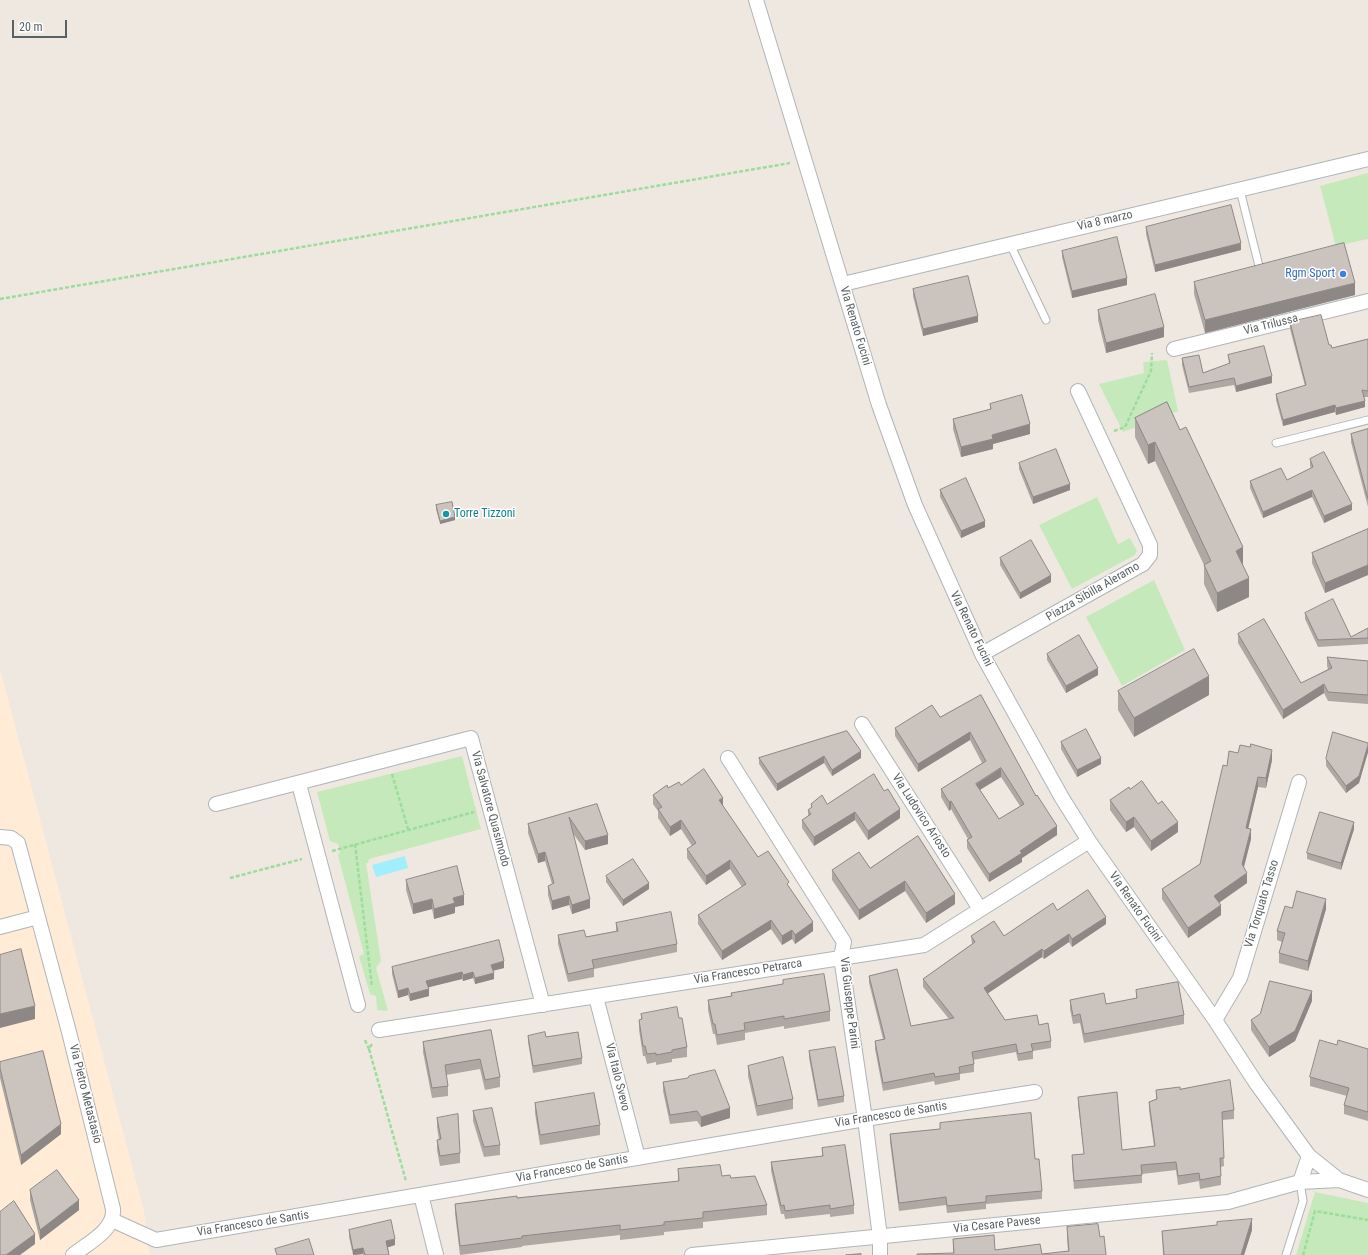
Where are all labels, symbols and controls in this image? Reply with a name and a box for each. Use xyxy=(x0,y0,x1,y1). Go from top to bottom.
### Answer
scale bar xyxy=(14,12,69,38)
text: 20 m xyxy=(19,20,43,34)
street label: Via 8 marzo xyxy=(1076,208,1134,234)
place label: Rgm Sport xyxy=(1285,267,1335,281)
marker: Rgm Sport xyxy=(1338,269,1348,279)
street label: Via Renato Fucini xyxy=(836,285,874,367)
street label: Via Trilussa xyxy=(1242,311,1300,339)
place label: Torre Tizzoni xyxy=(454,507,515,521)
marker: Torre Tizzoni xyxy=(441,509,451,519)
street label: Piazza Sibilla Aleramo xyxy=(1044,559,1142,625)
street label: Via Renato Fucini xyxy=(947,589,995,669)
street label: Via Salvatore Quasimodo xyxy=(468,750,512,868)
street label: Via Ludovico Ariosto xyxy=(888,771,954,861)
street label: Via Torquato Tasso xyxy=(1242,858,1282,950)
street label: Via Renato Fucini xyxy=(1106,869,1164,945)
street label: Via Francesco Petrarca xyxy=(693,956,803,988)
street label: Via Giuseppe Parini xyxy=(836,956,862,1050)
street label: Via Italo Svevo xyxy=(602,1041,632,1113)
street label: Via Pietro Metastasio xyxy=(66,1043,104,1145)
street label: Via Francesco de Santis xyxy=(834,1099,948,1131)
street label: Via Francesco de Santis xyxy=(515,1152,629,1186)
street label: Via Francesco de Santis xyxy=(196,1208,310,1240)
street label: Via Cesare Pavese xyxy=(953,1213,1041,1237)

